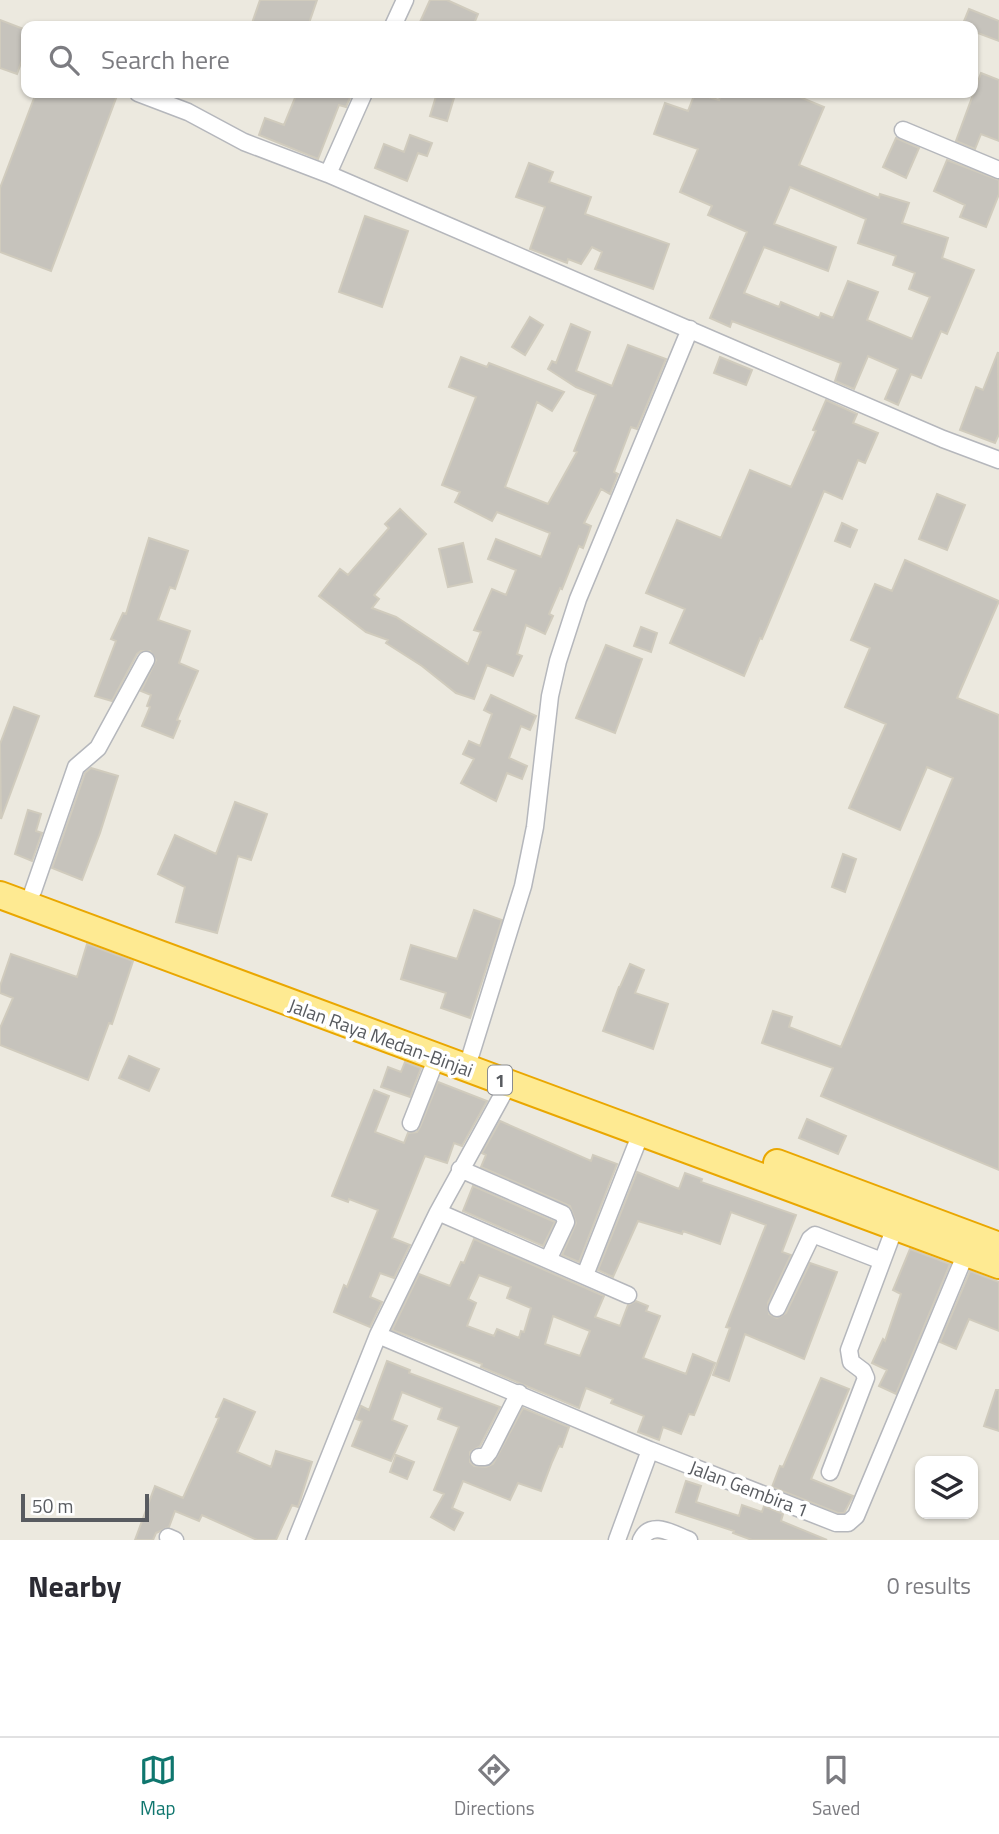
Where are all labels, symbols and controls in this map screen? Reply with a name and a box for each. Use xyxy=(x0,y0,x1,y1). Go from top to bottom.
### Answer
search box xyxy=(21,21,978,98)
text: Search here xyxy=(101,40,230,79)
icon: search xyxy=(45,41,83,79)
street label: Jalan Raya Medan-Binjai xyxy=(285,990,477,1084)
road number: 1 xyxy=(488,1065,512,1094)
street label: Jalan Gembira 1 xyxy=(685,1452,813,1524)
map controls xyxy=(915,1456,978,1519)
button: layers xyxy=(915,1456,978,1519)
scale bar xyxy=(21,1491,149,1523)
text: 50 m xyxy=(32,1491,73,1520)
text: Nearby xyxy=(28,1563,121,1609)
text: 0 results xyxy=(887,1568,971,1603)
tab: Map xyxy=(139,1751,177,1822)
tab: Directions xyxy=(454,1751,535,1822)
tab: Saved xyxy=(812,1751,860,1822)

